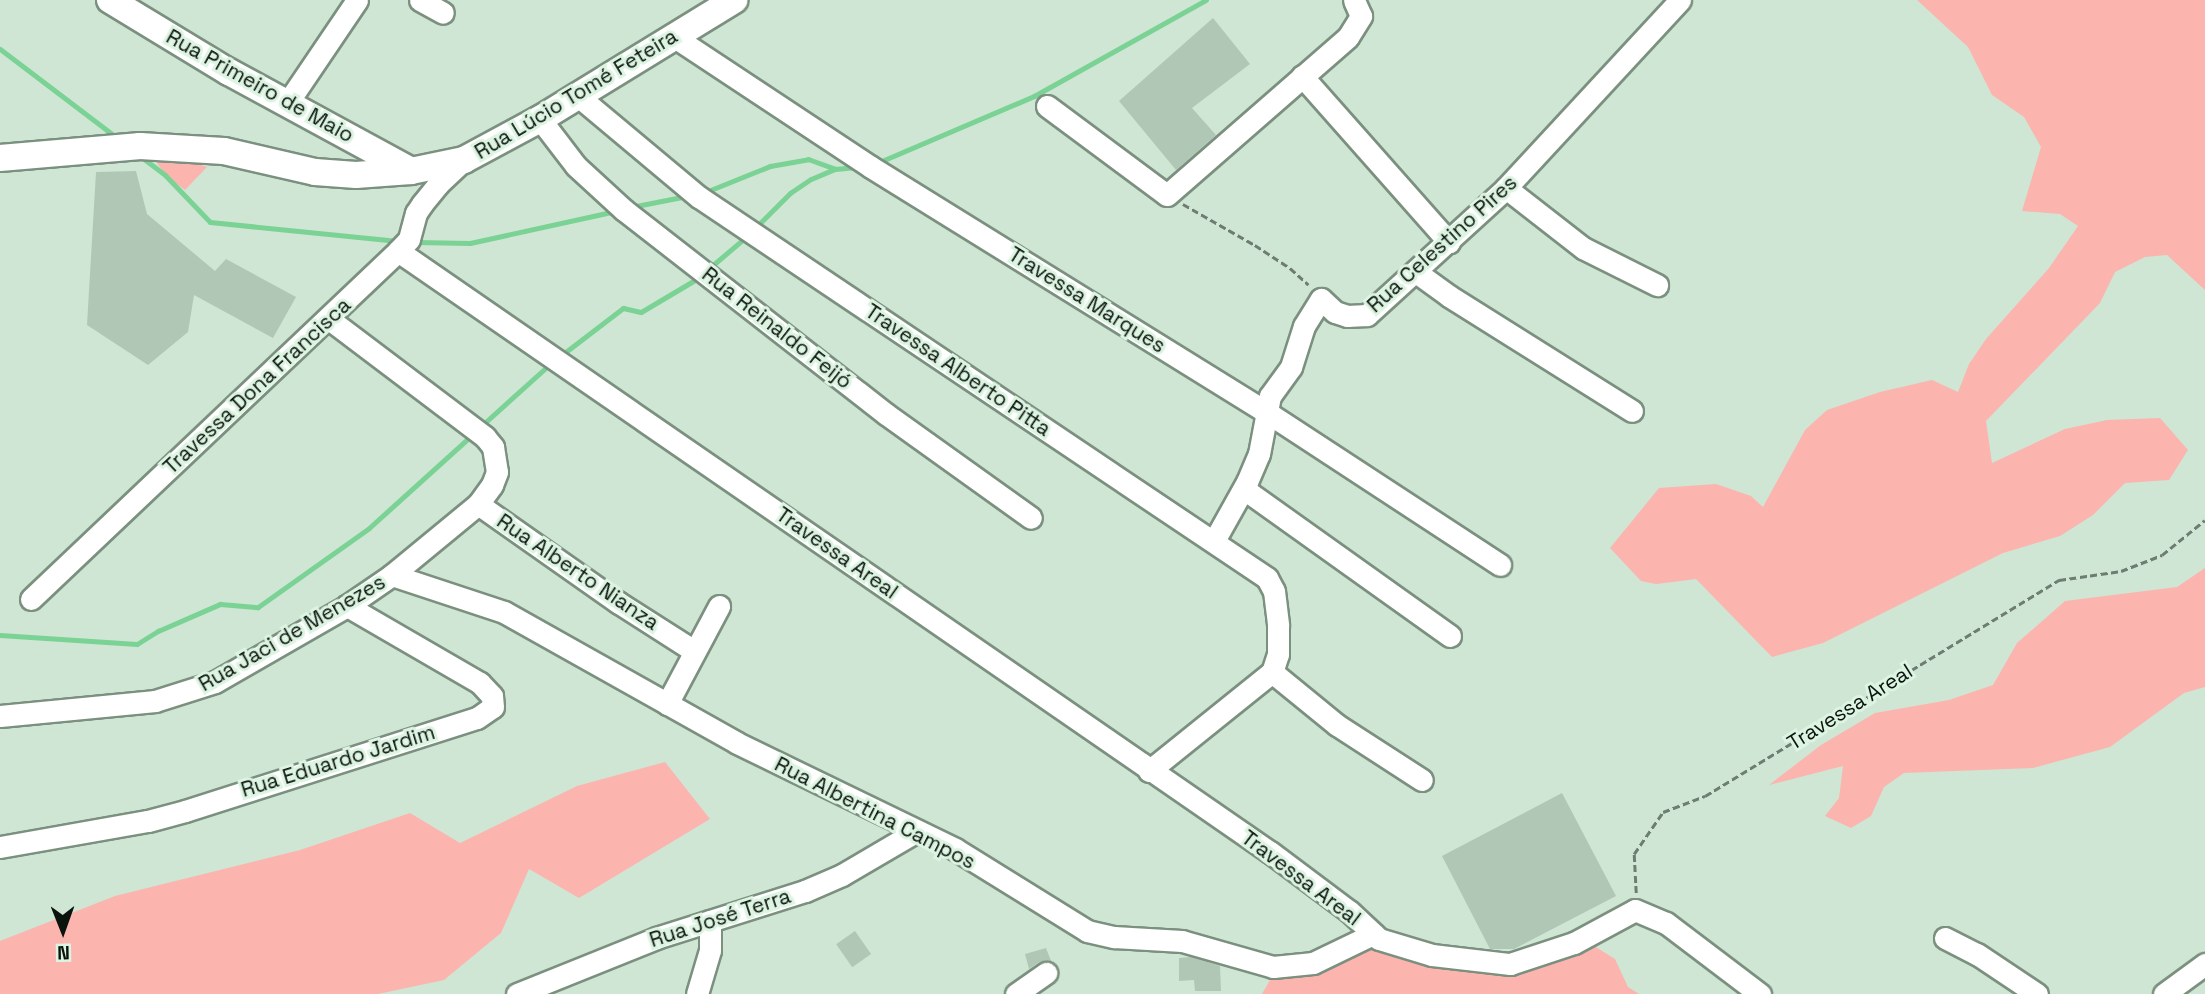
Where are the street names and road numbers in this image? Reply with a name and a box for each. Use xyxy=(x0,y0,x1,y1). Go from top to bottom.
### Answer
street label: Rua Lúcio Tomé Feteira xyxy=(470,23,682,165)
street label: Rua Primeiro de Maio xyxy=(162,24,358,148)
street label: Rua Celestino Pires xyxy=(1362,170,1522,318)
street label: Travessa Marques xyxy=(1004,242,1170,358)
street label: Rua Reinaldo Feijó xyxy=(697,262,857,394)
street label: Travessa Dona Francisca xyxy=(158,292,356,480)
street label: Travessa Alberto Pitta xyxy=(860,298,1056,442)
street label: Travessa Areal xyxy=(771,502,903,604)
street label: Rua Alberto Nianza xyxy=(492,508,664,636)
street label: Rua Jaci de Menezes xyxy=(194,569,390,697)
street label: Travessa Areal xyxy=(1783,658,1917,756)
street label: Rua Eduardo Jardim xyxy=(238,719,438,803)
street label: Rua Albertina Campos xyxy=(770,751,980,875)
street label: Travessa Areal xyxy=(1236,825,1366,931)
street label: Rua José Terra xyxy=(646,883,794,953)

